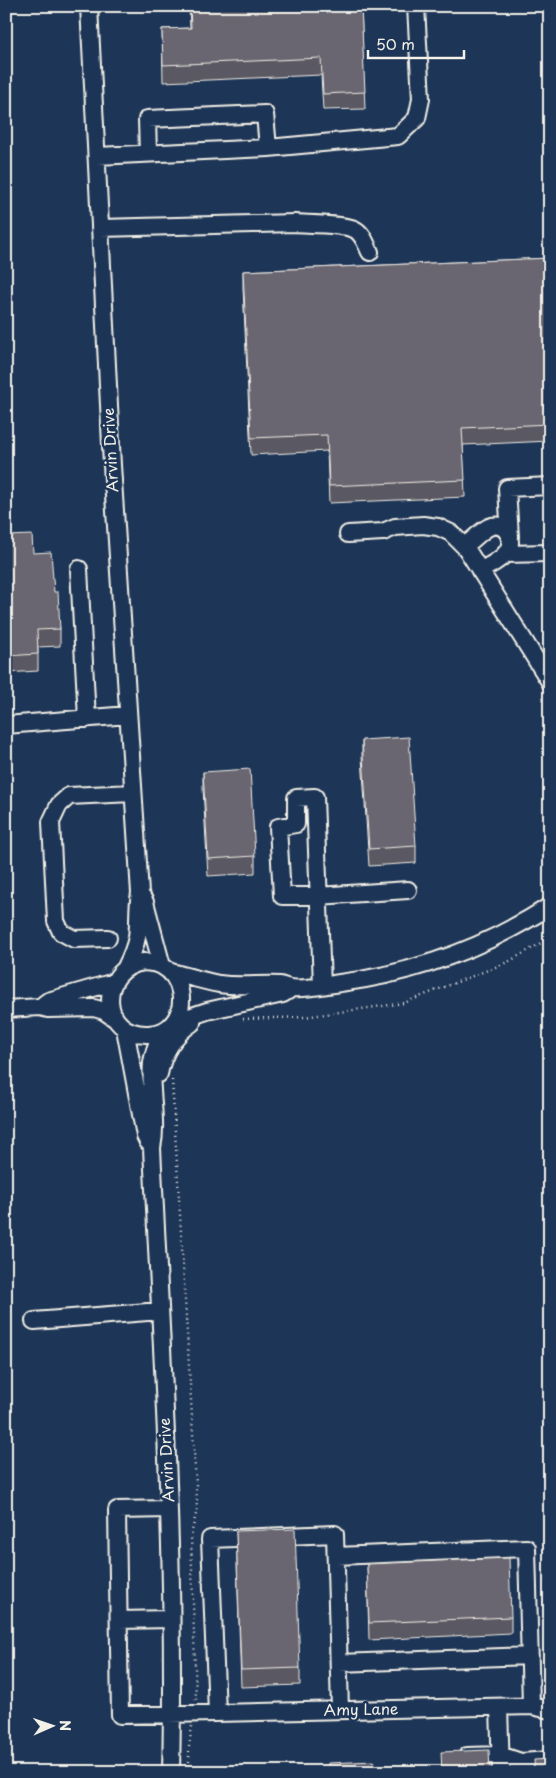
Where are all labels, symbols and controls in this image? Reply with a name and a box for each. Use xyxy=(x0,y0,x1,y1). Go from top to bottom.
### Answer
scale bar xyxy=(368,28,465,60)
text: 50 m xyxy=(376,32,415,55)
street label: Arvin Drive xyxy=(96,407,123,493)
street label: Arvin Drive xyxy=(152,1417,179,1503)
street label: Amy Lane xyxy=(324,1696,398,1721)
north arrow xyxy=(28,1700,78,1750)
text: N xyxy=(55,1720,76,1731)

